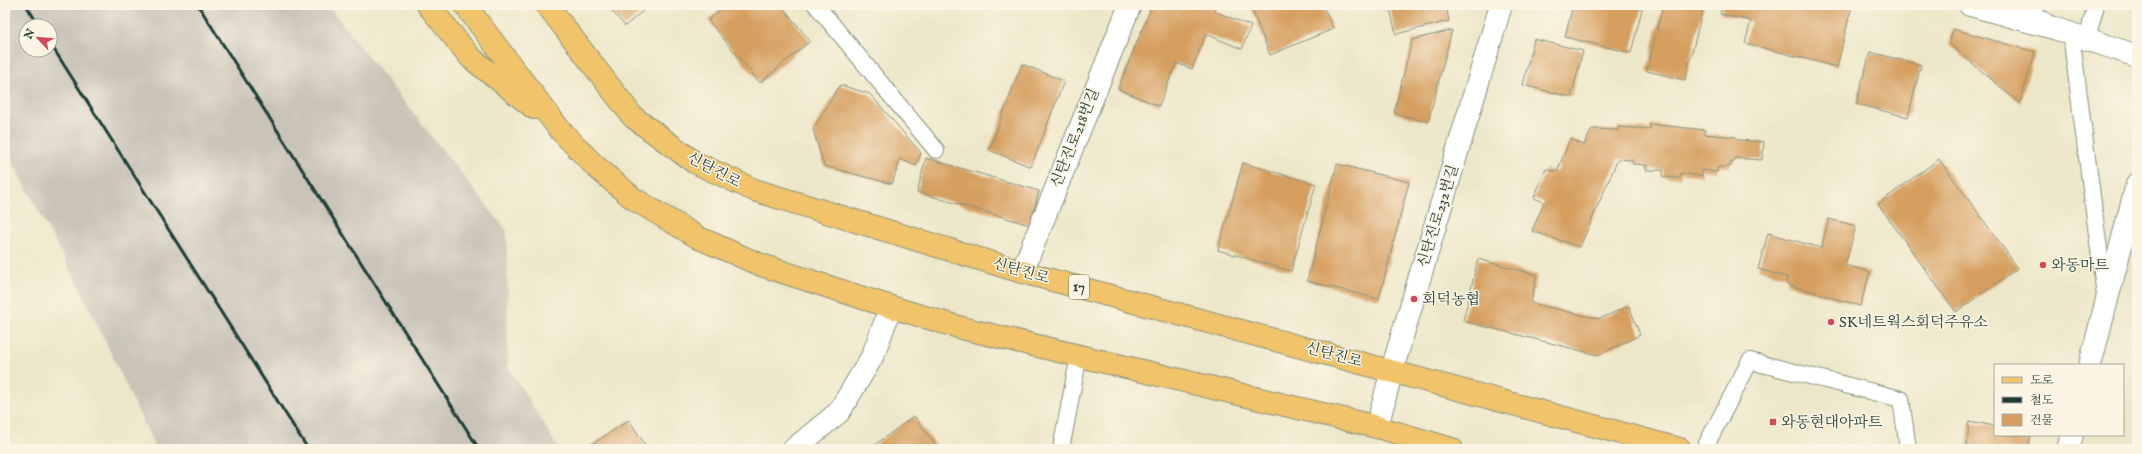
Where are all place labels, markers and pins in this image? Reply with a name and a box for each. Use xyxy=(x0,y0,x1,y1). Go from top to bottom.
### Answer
place label: 와동마트 xyxy=(2051,256,2109,275)
marker: 와동마트 xyxy=(2038,260,2048,270)
place label: 회덕농협 xyxy=(1422,290,1480,309)
marker: 회덕농협 xyxy=(1409,294,1419,304)
place label: SK네트웍스회덕주유소 xyxy=(1839,313,1988,332)
marker: SK네트웍스회덕주유소 xyxy=(1826,317,1836,327)
place label: 와동현대아파트 xyxy=(1781,413,1883,432)
marker: 와동현대아파트 xyxy=(1768,417,1778,427)

